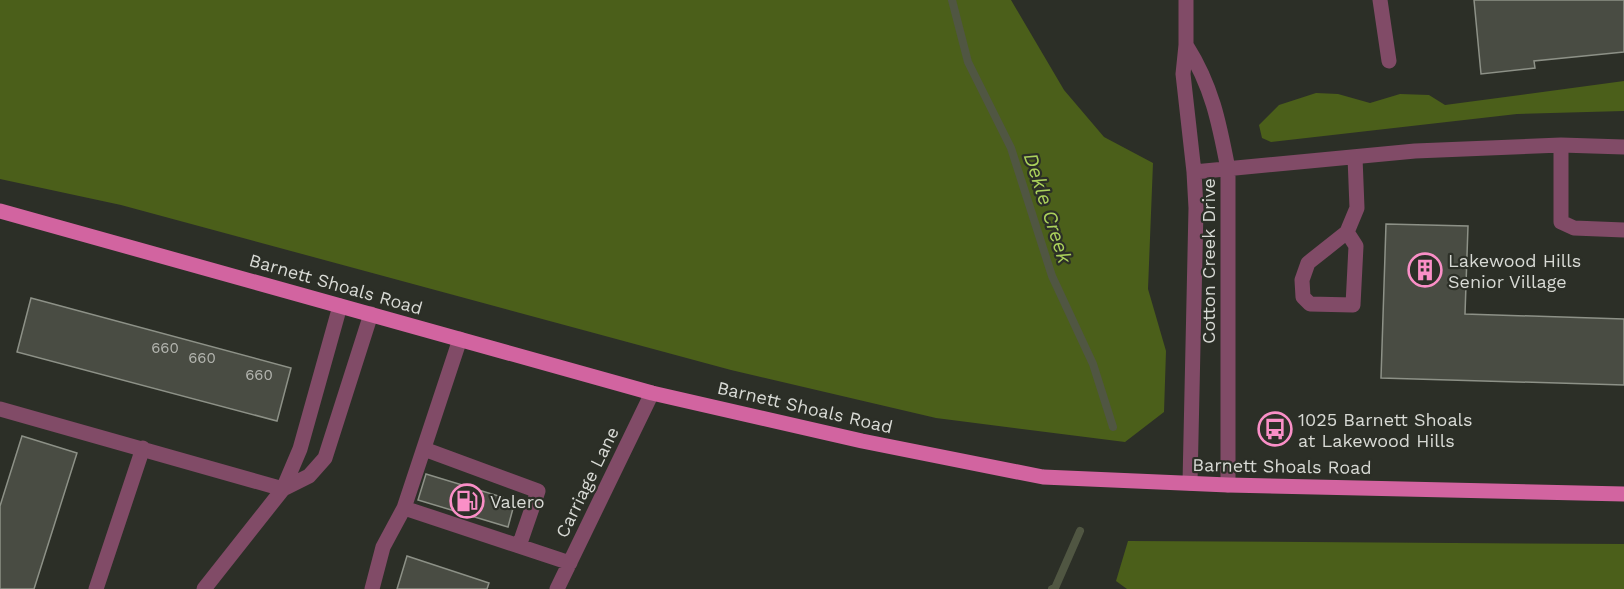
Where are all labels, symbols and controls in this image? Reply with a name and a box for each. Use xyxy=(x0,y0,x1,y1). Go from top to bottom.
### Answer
water label: Dekle Creek xyxy=(1019,150,1078,267)
street label: Cotton Creek Drive xyxy=(1198,178,1219,344)
street label: Barnett Shoals Road xyxy=(247,249,425,319)
place label: Lakewood Hills Senior Village xyxy=(1448,250,1581,292)
building icon: Lakewood Hills Senior Village xyxy=(1407,252,1443,288)
house number: 660 xyxy=(151,339,179,357)
house number: 660 xyxy=(188,349,216,367)
house number: 660 xyxy=(245,366,273,384)
street label: Barnett Shoals Road xyxy=(715,377,895,437)
place label: 1025 Barnett Shoals at Lakewood Hills xyxy=(1298,409,1473,451)
bus stop icon: 1025 Barnett Shoals at Lakewood Hills xyxy=(1257,411,1293,447)
street label: Carriage Lane xyxy=(551,423,623,541)
street label: Barnett Shoals Road xyxy=(1192,454,1372,478)
fuel station icon: Valero xyxy=(449,483,485,519)
place label: Valero xyxy=(490,491,545,512)

